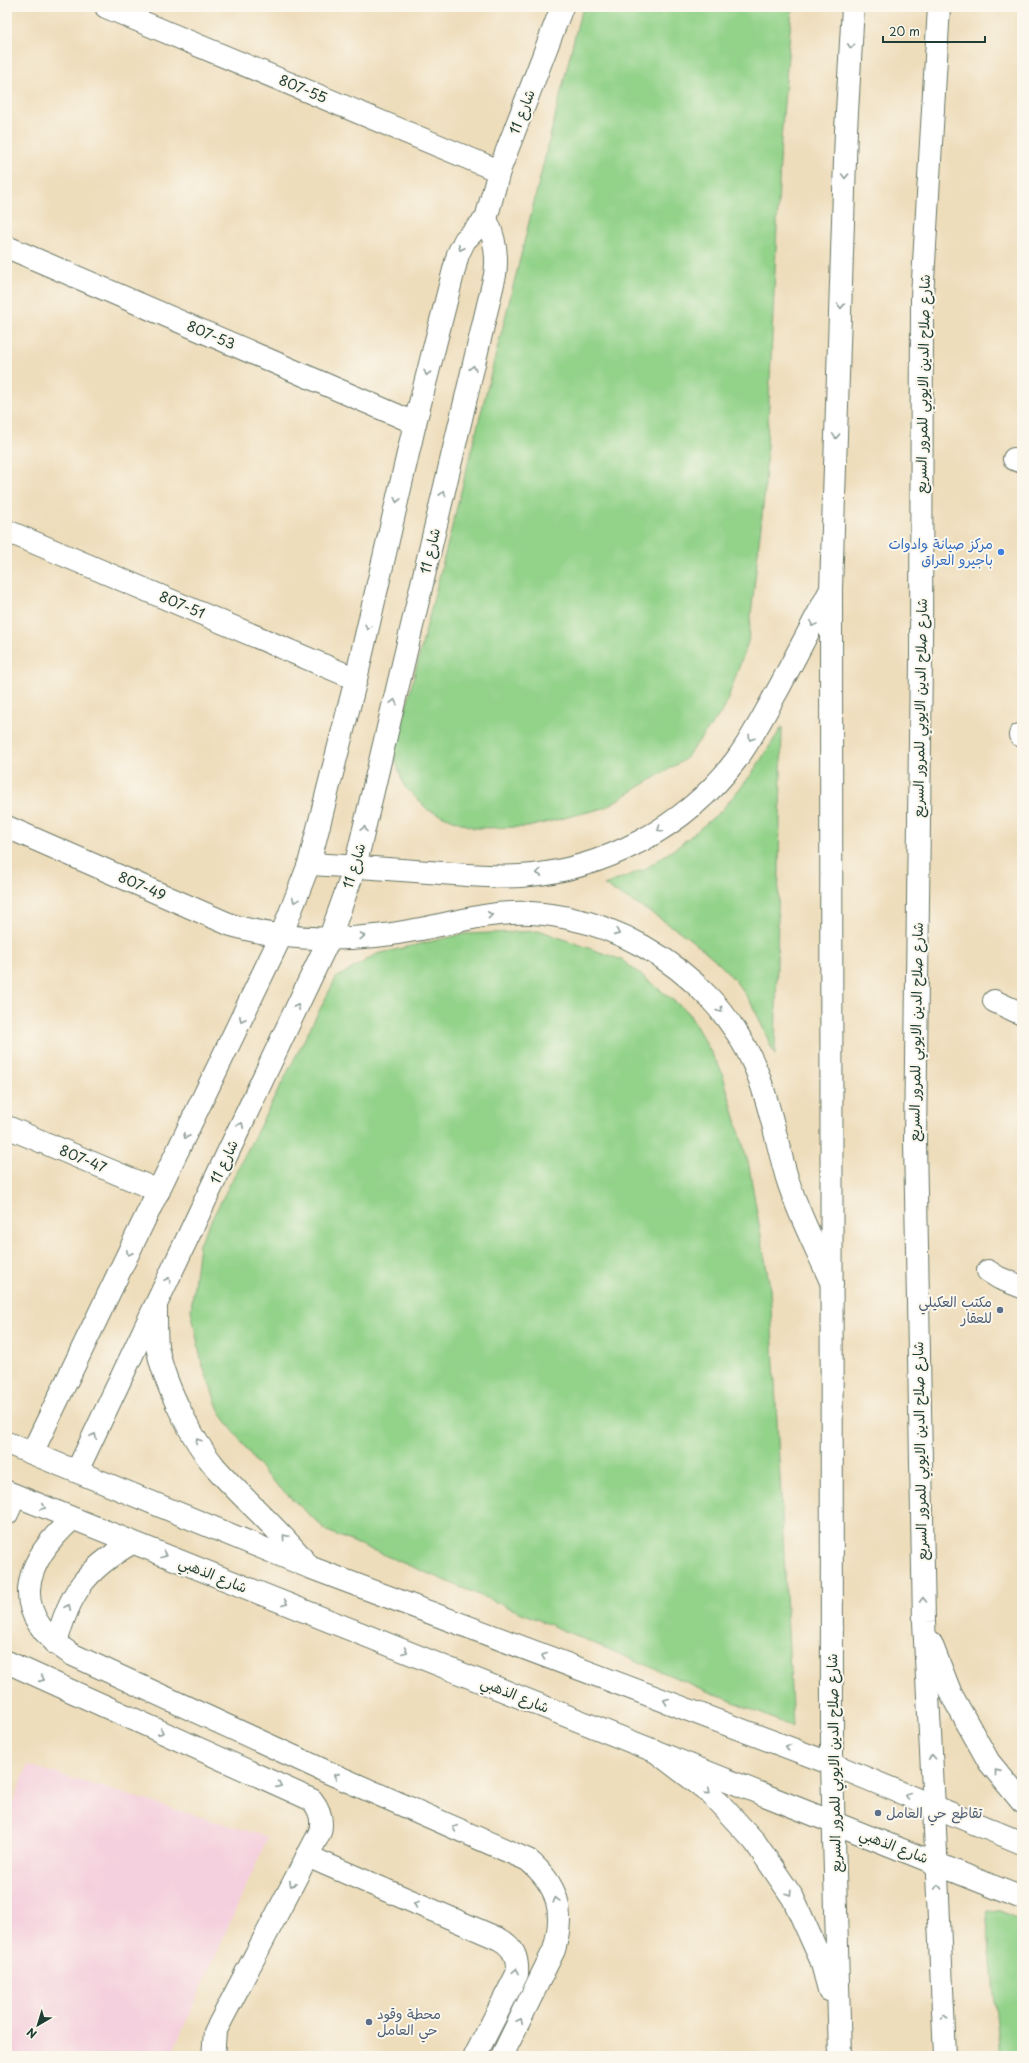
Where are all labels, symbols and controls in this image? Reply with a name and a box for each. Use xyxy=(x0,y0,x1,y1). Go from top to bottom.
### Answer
scale bar xyxy=(883,18,985,44)
text: 20 m xyxy=(889,22,920,40)
one-way arrow xyxy=(847,43,855,49)
street label: 807-55 xyxy=(276,69,331,108)
street label: شارع 11 xyxy=(503,86,540,137)
one-way arrow xyxy=(841,173,849,179)
one-way arrow xyxy=(458,244,466,251)
street label: شارع صلاح الدين الايوبي للمرور السريع xyxy=(910,274,938,494)
one-way arrow xyxy=(836,303,845,309)
street label: 807-53 xyxy=(184,315,239,354)
one-way arrow xyxy=(469,365,477,371)
one-way arrow xyxy=(424,370,432,377)
one-way arrow xyxy=(832,433,841,439)
one-way arrow xyxy=(439,491,447,497)
one-way arrow xyxy=(394,497,402,503)
street label: شارع 11 xyxy=(414,526,445,576)
place label: مركز صيانة وادوات باجيرو العراق xyxy=(889,533,993,570)
marker: مركز صيانة وادوات باجيرو العراق xyxy=(996,547,1006,557)
street label: 807-51 xyxy=(156,586,208,624)
street label: شارع صلاح الدين الايوبي للمرور السريع xyxy=(907,598,935,818)
one-way arrow xyxy=(810,619,818,627)
one-way arrow xyxy=(365,623,373,630)
one-way arrow xyxy=(389,699,398,706)
one-way arrow xyxy=(748,734,756,741)
one-way arrow xyxy=(657,824,664,832)
one-way arrow xyxy=(359,826,368,833)
street label: شارع 11 xyxy=(337,841,370,891)
street label: 807-49 xyxy=(115,866,169,905)
one-way arrow xyxy=(536,868,542,877)
one-way arrow xyxy=(291,897,299,904)
one-way arrow xyxy=(487,911,493,920)
street label: شارع صلاح الدين الايوبي للمرور السريع xyxy=(903,922,931,1142)
one-way arrow xyxy=(613,928,620,936)
one-way arrow xyxy=(359,932,365,940)
one-way arrow xyxy=(292,1004,300,1011)
one-way arrow xyxy=(715,1006,722,1013)
one-way arrow xyxy=(239,1014,247,1022)
one-way arrow xyxy=(236,1121,244,1129)
one-way arrow xyxy=(183,1132,191,1139)
street label: شارع 11 xyxy=(204,1136,243,1187)
street label: 807-47 xyxy=(56,1139,111,1178)
one-way arrow xyxy=(126,1249,134,1256)
one-way arrow xyxy=(163,1277,171,1284)
place label: مكتب العكيلي للعقار xyxy=(919,1291,992,1328)
marker: مكتب العكيلي للعقار xyxy=(995,1305,1005,1315)
street label: شارع صلاح الدين الايوبي للمرور السريع xyxy=(907,1341,935,1561)
one-way arrow xyxy=(89,1432,97,1440)
one-way arrow xyxy=(195,1438,202,1445)
one-way arrow xyxy=(39,1502,47,1510)
one-way arrow xyxy=(282,1534,289,1541)
one-way arrow xyxy=(160,1551,167,1559)
street label: شارع الذهبي xyxy=(175,1551,251,1601)
one-way arrow xyxy=(919,1597,927,1603)
one-way arrow xyxy=(281,1599,288,1607)
one-way arrow xyxy=(63,1604,71,1611)
one-way arrow xyxy=(402,1647,409,1655)
one-way arrow xyxy=(541,1652,548,1660)
street label: شارع صلاح الدين الايوبي للمرور السريع xyxy=(821,1653,849,1873)
street label: شارع الذهبي xyxy=(477,1671,553,1721)
one-way arrow xyxy=(38,1674,46,1682)
one-way arrow xyxy=(663,1698,670,1706)
one-way arrow xyxy=(156,1727,164,1735)
one-way arrow xyxy=(784,1744,791,1752)
one-way arrow xyxy=(927,1754,936,1760)
one-way arrow xyxy=(995,1769,1002,1776)
one-way arrow xyxy=(332,1773,340,1781)
one-way arrow xyxy=(275,1780,283,1788)
one-way arrow xyxy=(703,1787,711,1794)
one-way arrow xyxy=(905,1793,913,1801)
place label: تقاطع حي العامل xyxy=(886,1802,983,1826)
marker: تقاطع حي العامل xyxy=(873,1808,883,1818)
street label: شارع الذهبي xyxy=(856,1823,932,1871)
one-way arrow xyxy=(452,1825,459,1833)
one-way arrow xyxy=(290,1880,297,1888)
one-way arrow xyxy=(934,1884,942,1890)
one-way arrow xyxy=(784,1888,791,1895)
one-way arrow xyxy=(553,1897,561,1904)
one-way arrow xyxy=(413,1900,420,1908)
one-way arrow xyxy=(512,1968,520,1974)
place label: محطة وقود حي العامل xyxy=(377,2003,441,2043)
north arrow xyxy=(18,2005,58,2045)
one-way arrow xyxy=(939,2014,948,2020)
marker: محطة وقود حي العامل xyxy=(364,2017,374,2027)
one-way arrow xyxy=(515,2018,522,2025)
text: N xyxy=(23,2024,40,2043)

